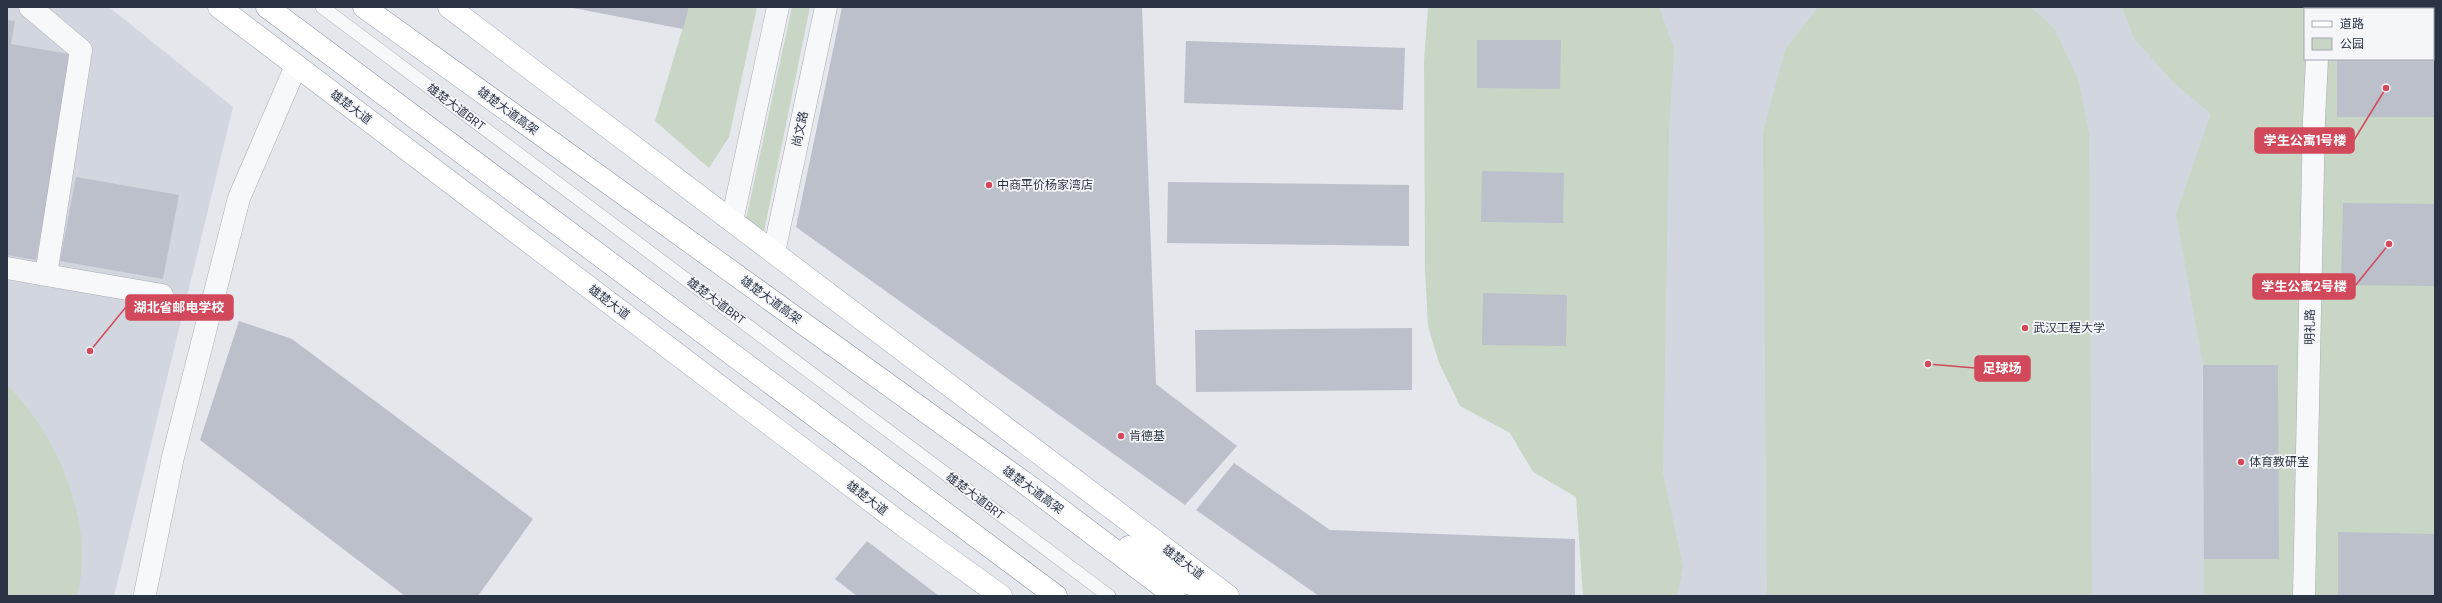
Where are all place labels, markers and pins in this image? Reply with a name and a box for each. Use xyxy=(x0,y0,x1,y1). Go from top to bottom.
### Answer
callout: 学生公寓1号楼 xyxy=(2255,128,2354,153)
place label: 中商平价杨家湾店 xyxy=(997,177,1093,193)
marker: 中商平价杨家湾店 xyxy=(984,180,994,190)
callout: 学生公寓2号楼 xyxy=(2253,274,2355,299)
callout: 湖北省邮电学校 xyxy=(126,295,233,320)
place label: 武汉工程大学 xyxy=(2033,320,2105,336)
marker: 武汉工程大学 xyxy=(2020,323,2030,333)
callout: 足球场 xyxy=(1975,356,2030,381)
place label: 肯德基 xyxy=(1129,428,1165,444)
marker: 肯德基 xyxy=(1116,431,1126,441)
place label: 体育教研室 xyxy=(2249,454,2309,470)
marker: 体育教研室 xyxy=(2236,457,2246,467)

